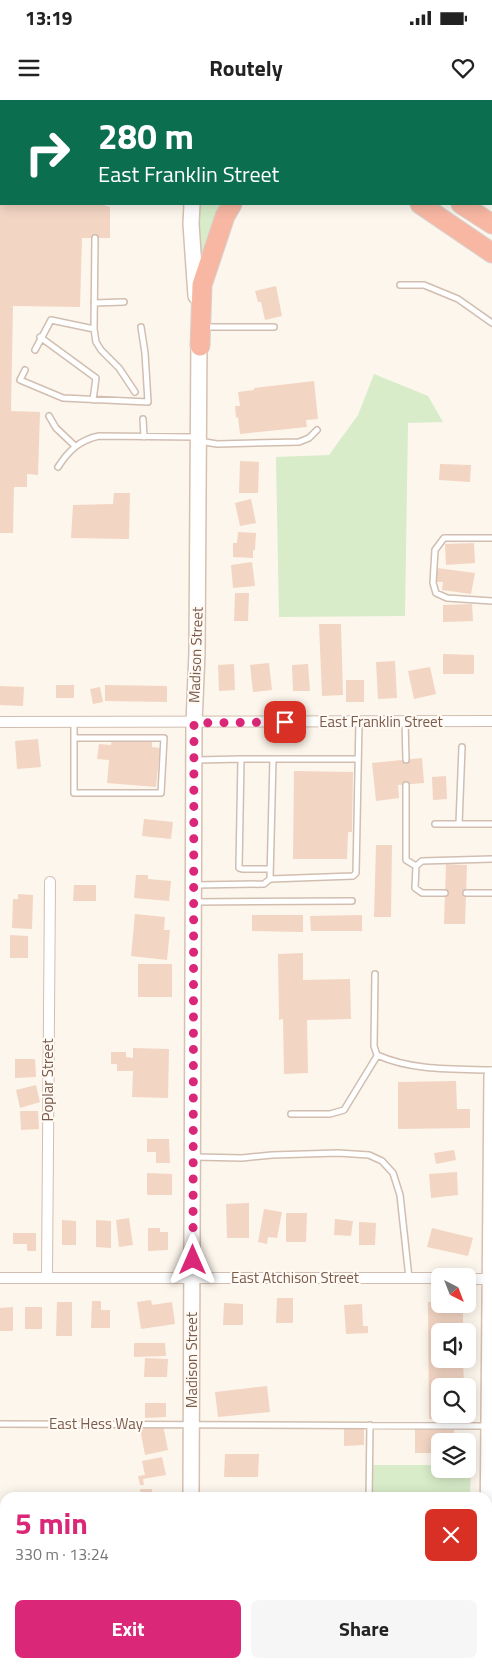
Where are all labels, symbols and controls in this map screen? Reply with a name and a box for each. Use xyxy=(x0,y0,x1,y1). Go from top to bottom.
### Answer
text: 13:19 xyxy=(25,3,72,32)
text: Routely xyxy=(209,51,283,85)
icon: menu xyxy=(15,54,43,82)
icon: heart xyxy=(449,54,477,82)
text: 280 m xyxy=(98,109,194,163)
icon: right xyxy=(15,120,80,185)
text: East Franklin Street xyxy=(98,157,279,191)
street label: Madison Street xyxy=(182,606,209,703)
pin xyxy=(264,701,306,743)
icon: arrive xyxy=(271,708,299,736)
street label: East Franklin Street xyxy=(319,710,444,733)
street label: Poplar Street xyxy=(36,1038,59,1121)
position arrow xyxy=(166,1233,218,1285)
street label: East Atchison Street xyxy=(231,1266,360,1289)
north arrow xyxy=(431,1268,476,1312)
map controls xyxy=(431,1268,476,1478)
street label: Madison Street xyxy=(180,1311,203,1408)
button: sound xyxy=(431,1323,476,1368)
button: search xyxy=(431,1378,476,1423)
street label: East Hess Way xyxy=(49,1412,143,1435)
button: layers xyxy=(431,1433,476,1478)
text: 5 min xyxy=(15,1500,88,1546)
button: close xyxy=(425,1509,477,1561)
text: 330 m · 13:24 xyxy=(15,1542,109,1566)
button: Exit xyxy=(15,1600,241,1658)
button: Share xyxy=(251,1600,477,1658)

